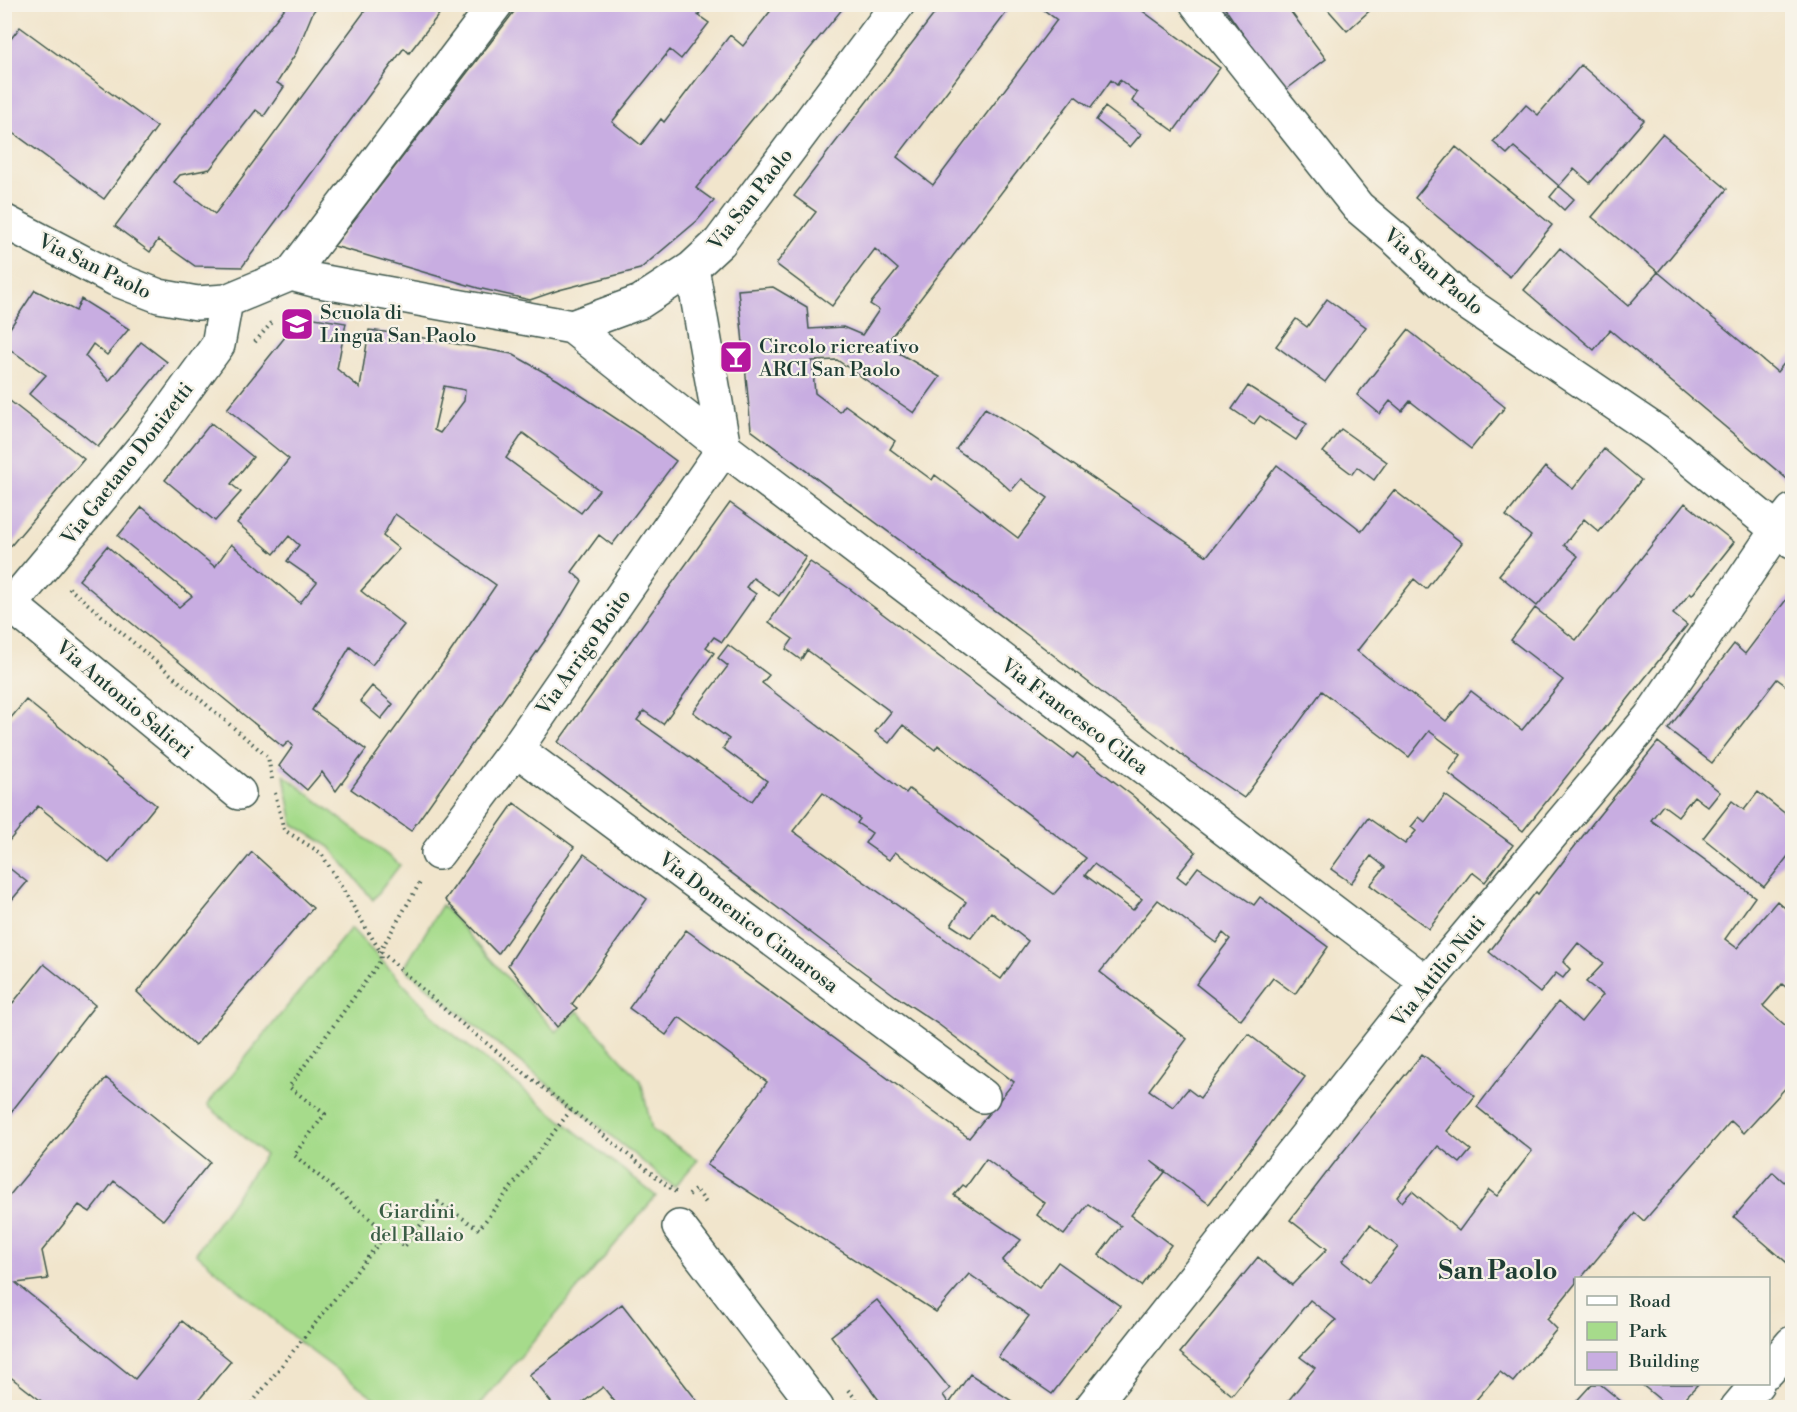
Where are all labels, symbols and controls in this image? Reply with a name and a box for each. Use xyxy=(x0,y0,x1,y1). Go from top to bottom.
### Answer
street label: Via San Paolo xyxy=(703,144,799,257)
street label: Via San Paolo xyxy=(1377,222,1488,321)
street label: Via San Paolo xyxy=(33,229,155,306)
place label: Scuola di Lingua San Paolo xyxy=(320,301,477,349)
school or university icon: Scuola di Lingua San Paolo xyxy=(279,306,315,342)
place label: Circolo ricreativo ARCI San Paolo xyxy=(758,335,919,383)
bar icon: Circolo ricreativo ARCI San Paolo xyxy=(718,339,754,375)
street label: Via Gaetano Donizetti xyxy=(56,377,200,551)
street label: Via Arrigo Boito xyxy=(531,585,637,721)
street label: Via Antonio Salieri xyxy=(50,635,198,765)
street label: Via Francesco Cilea xyxy=(995,653,1154,781)
street label: Via Domenico Cimarosa xyxy=(652,847,844,1000)
street label: Via Attilio Nuti xyxy=(1386,911,1492,1033)
park label: Giardini del Pallaio xyxy=(370,1200,464,1248)
district label: San Paolo xyxy=(1438,1255,1558,1287)
legend xyxy=(1575,1277,1770,1385)
text: Road xyxy=(1629,1290,1672,1313)
text: Park xyxy=(1629,1320,1668,1343)
text: Building xyxy=(1628,1350,1700,1373)

